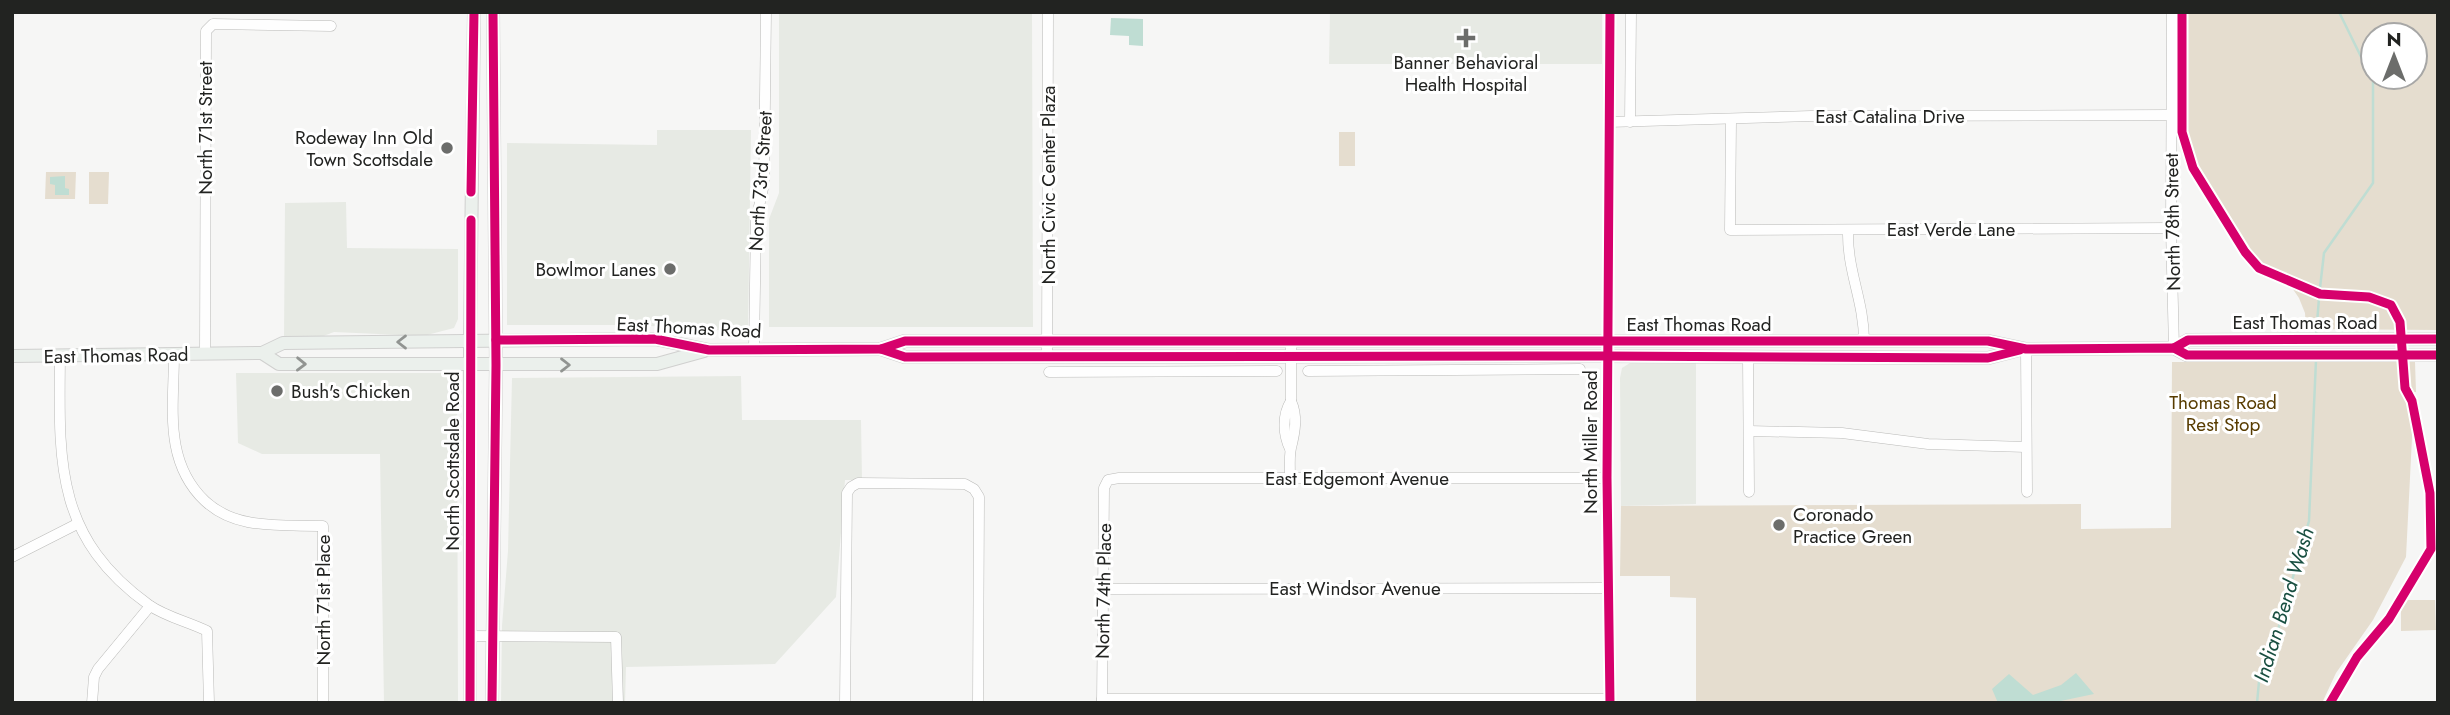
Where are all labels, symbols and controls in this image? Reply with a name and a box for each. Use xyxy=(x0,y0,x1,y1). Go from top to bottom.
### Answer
north arrow xyxy=(2359,21,2429,91)
text: N xyxy=(2386,26,2402,53)
marker: Banner Behavioral Health Hospital xyxy=(1456,28,1476,48)
place label: Banner Behavioral Health Hospital xyxy=(1394,49,1538,98)
street label: North 71st Street xyxy=(192,61,219,195)
street label: North Civic Center Plaza xyxy=(1035,85,1062,285)
street label: East Catalina Drive xyxy=(1815,103,1965,130)
street label: North 73rd Street xyxy=(742,110,779,252)
place label: Rodeway Inn Old Town Scottsdale xyxy=(295,124,433,173)
marker: Rodeway Inn Old Town Scottsdale xyxy=(439,140,455,156)
street label: North 78th Street xyxy=(2158,152,2187,291)
street label: East Verde Lane xyxy=(1887,216,2016,243)
place label: Bowlmor Lanes xyxy=(536,256,656,283)
marker: Bowlmor Lanes xyxy=(662,261,678,277)
street label: East Thomas Road xyxy=(2233,309,2378,336)
street label: East Thomas Road xyxy=(616,310,762,345)
street label: East Thomas Road xyxy=(1627,311,1772,338)
one-way arrow xyxy=(396,334,407,349)
street label: East Thomas Road xyxy=(43,341,189,370)
one-way arrow xyxy=(295,357,306,372)
one-way arrow xyxy=(559,357,570,372)
street label: North Miller Road xyxy=(1577,370,1604,514)
street label: North Scottsdale Road xyxy=(439,371,466,551)
place label: Bush's Chicken xyxy=(291,378,410,405)
marker: Bush's Chicken xyxy=(269,383,285,399)
park label: Thomas Road Rest Stop xyxy=(2169,389,2277,438)
street label: East Edgemont Avenue xyxy=(1265,465,1449,492)
place label: Coronado Practice Green xyxy=(1793,501,1912,550)
marker: Coronado Practice Green xyxy=(1771,517,1787,533)
street label: North 74th Place xyxy=(1089,523,1118,659)
water label: Indian Bend Wash xyxy=(2246,524,2322,686)
street label: North 71st Place xyxy=(310,534,337,666)
street label: East Windsor Avenue xyxy=(1269,575,1441,602)

